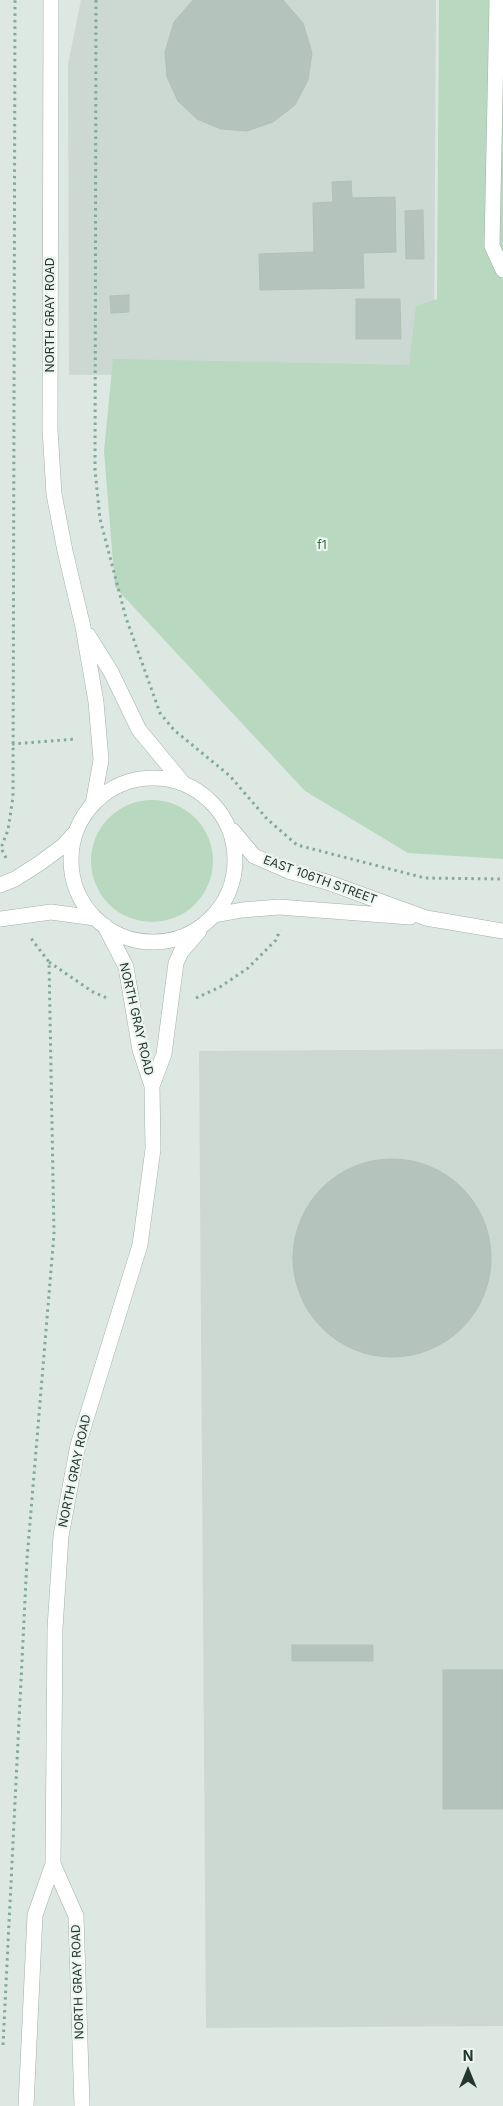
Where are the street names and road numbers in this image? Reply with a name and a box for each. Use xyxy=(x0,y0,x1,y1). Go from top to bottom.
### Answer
street label: NORTH GRAY ROAD xyxy=(43,258,57,372)
street label: EAST 106TH STREET xyxy=(261,853,379,907)
street label: NORTH GRAY ROAD xyxy=(116,961,156,1077)
street label: NORTH GRAY ROAD xyxy=(56,1413,94,1529)
street label: NORTH GRAY ROAD xyxy=(69,1924,87,2040)

